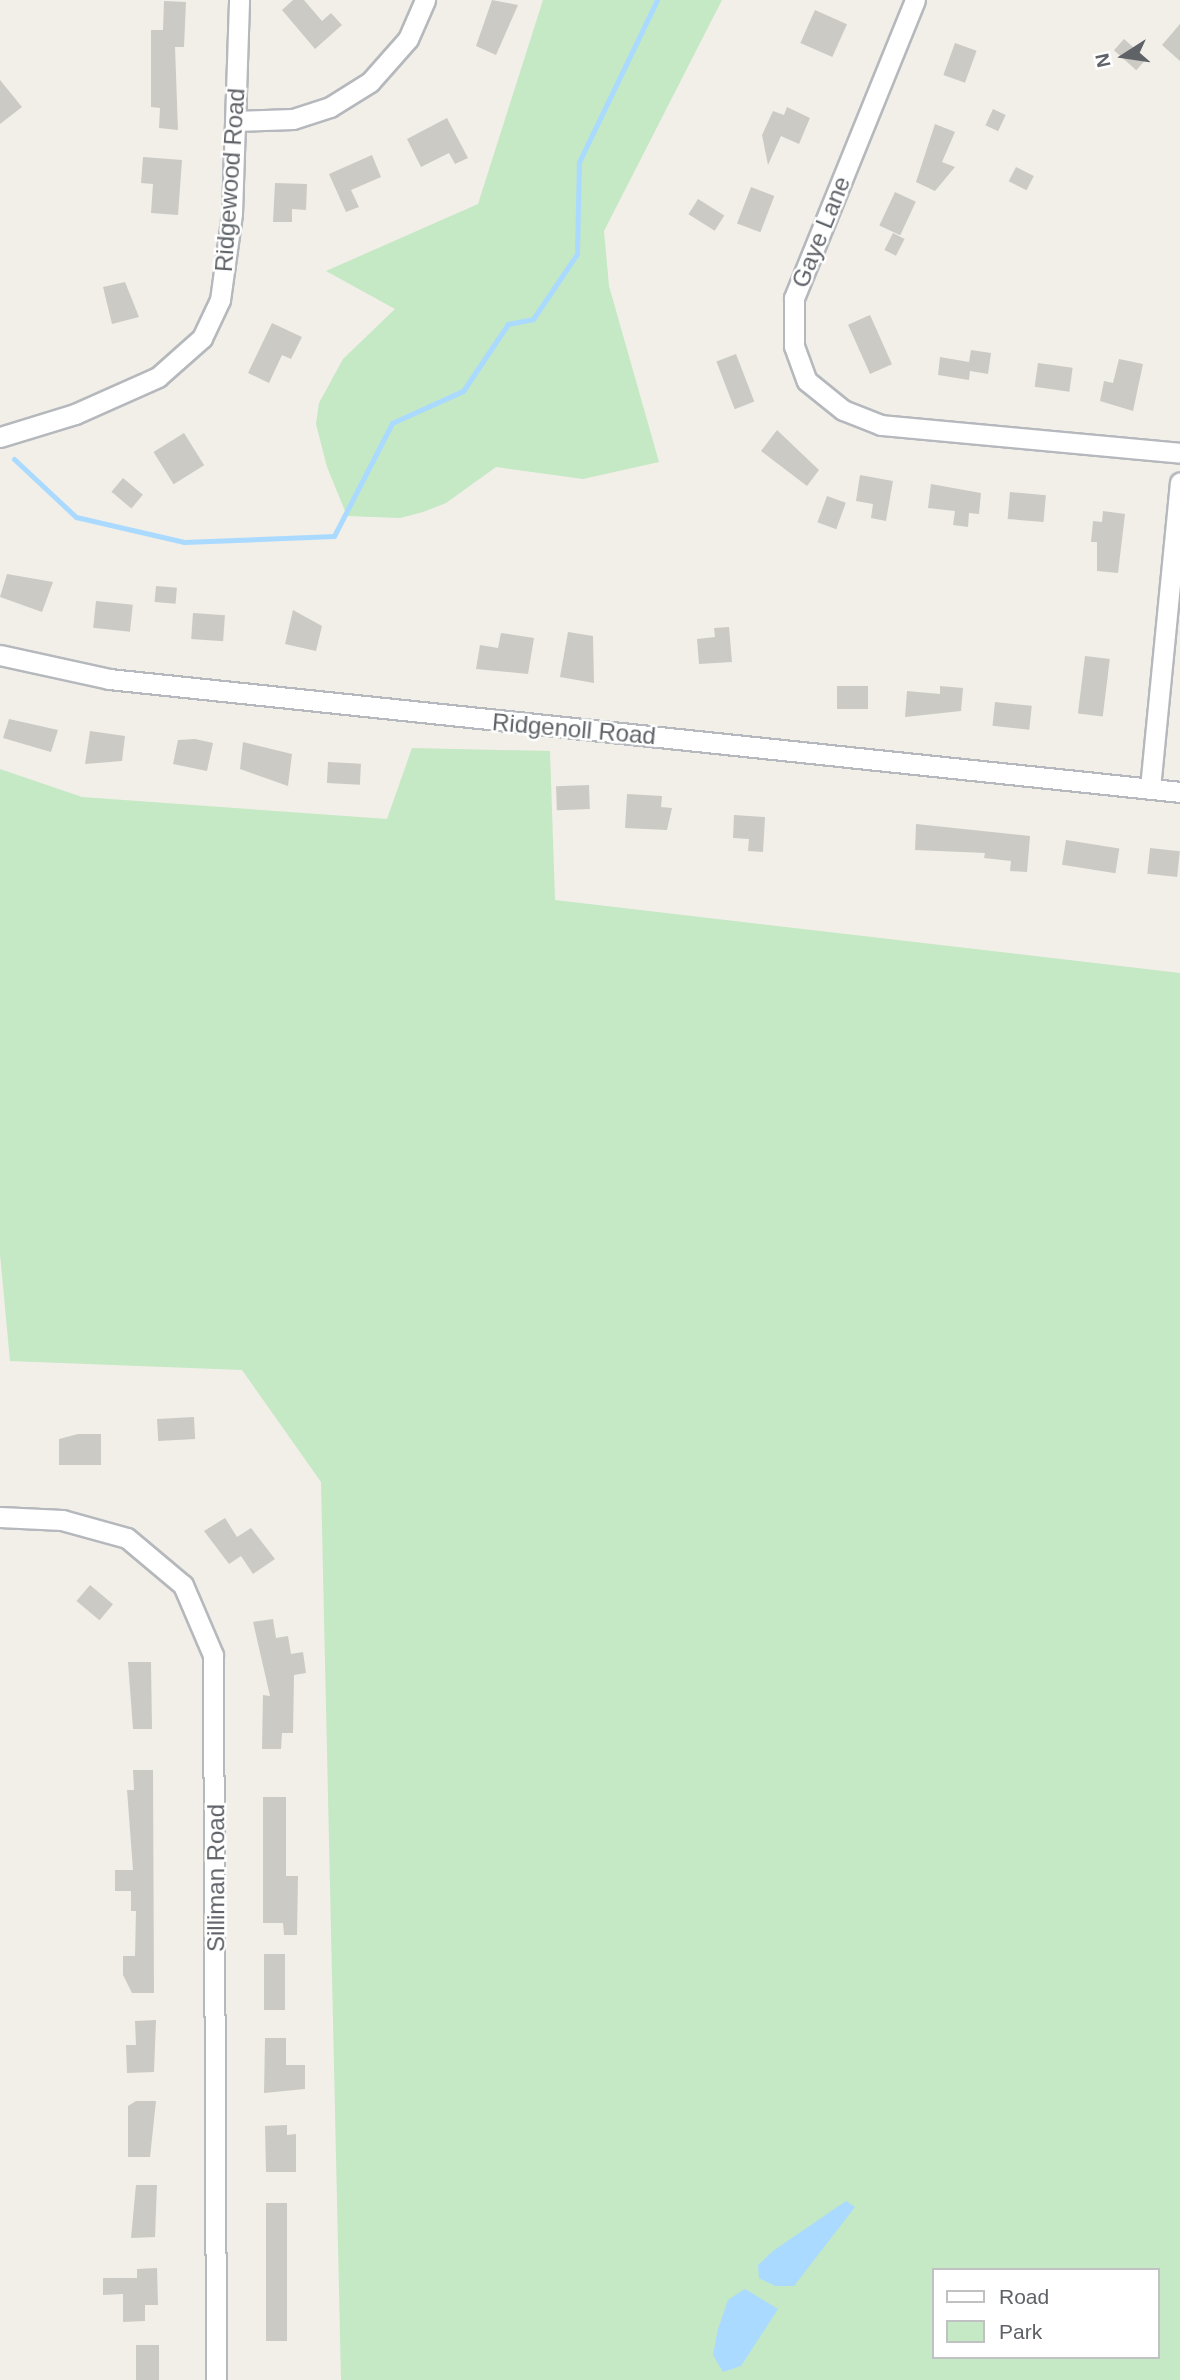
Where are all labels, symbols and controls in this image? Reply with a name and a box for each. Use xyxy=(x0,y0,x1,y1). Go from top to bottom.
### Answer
north arrow xyxy=(1089,21,1159,91)
text: N xyxy=(1091,52,1115,69)
street label: Ridgewood Road xyxy=(209,87,251,273)
street label: Gaye Lane xyxy=(786,172,856,292)
street label: Ridgenoll Road xyxy=(491,708,657,750)
street label: Silliman Road xyxy=(202,1804,230,1952)
legend xyxy=(932,2268,1159,2359)
text: Road xyxy=(999,2285,1049,2308)
text: Park xyxy=(999,2320,1042,2343)

